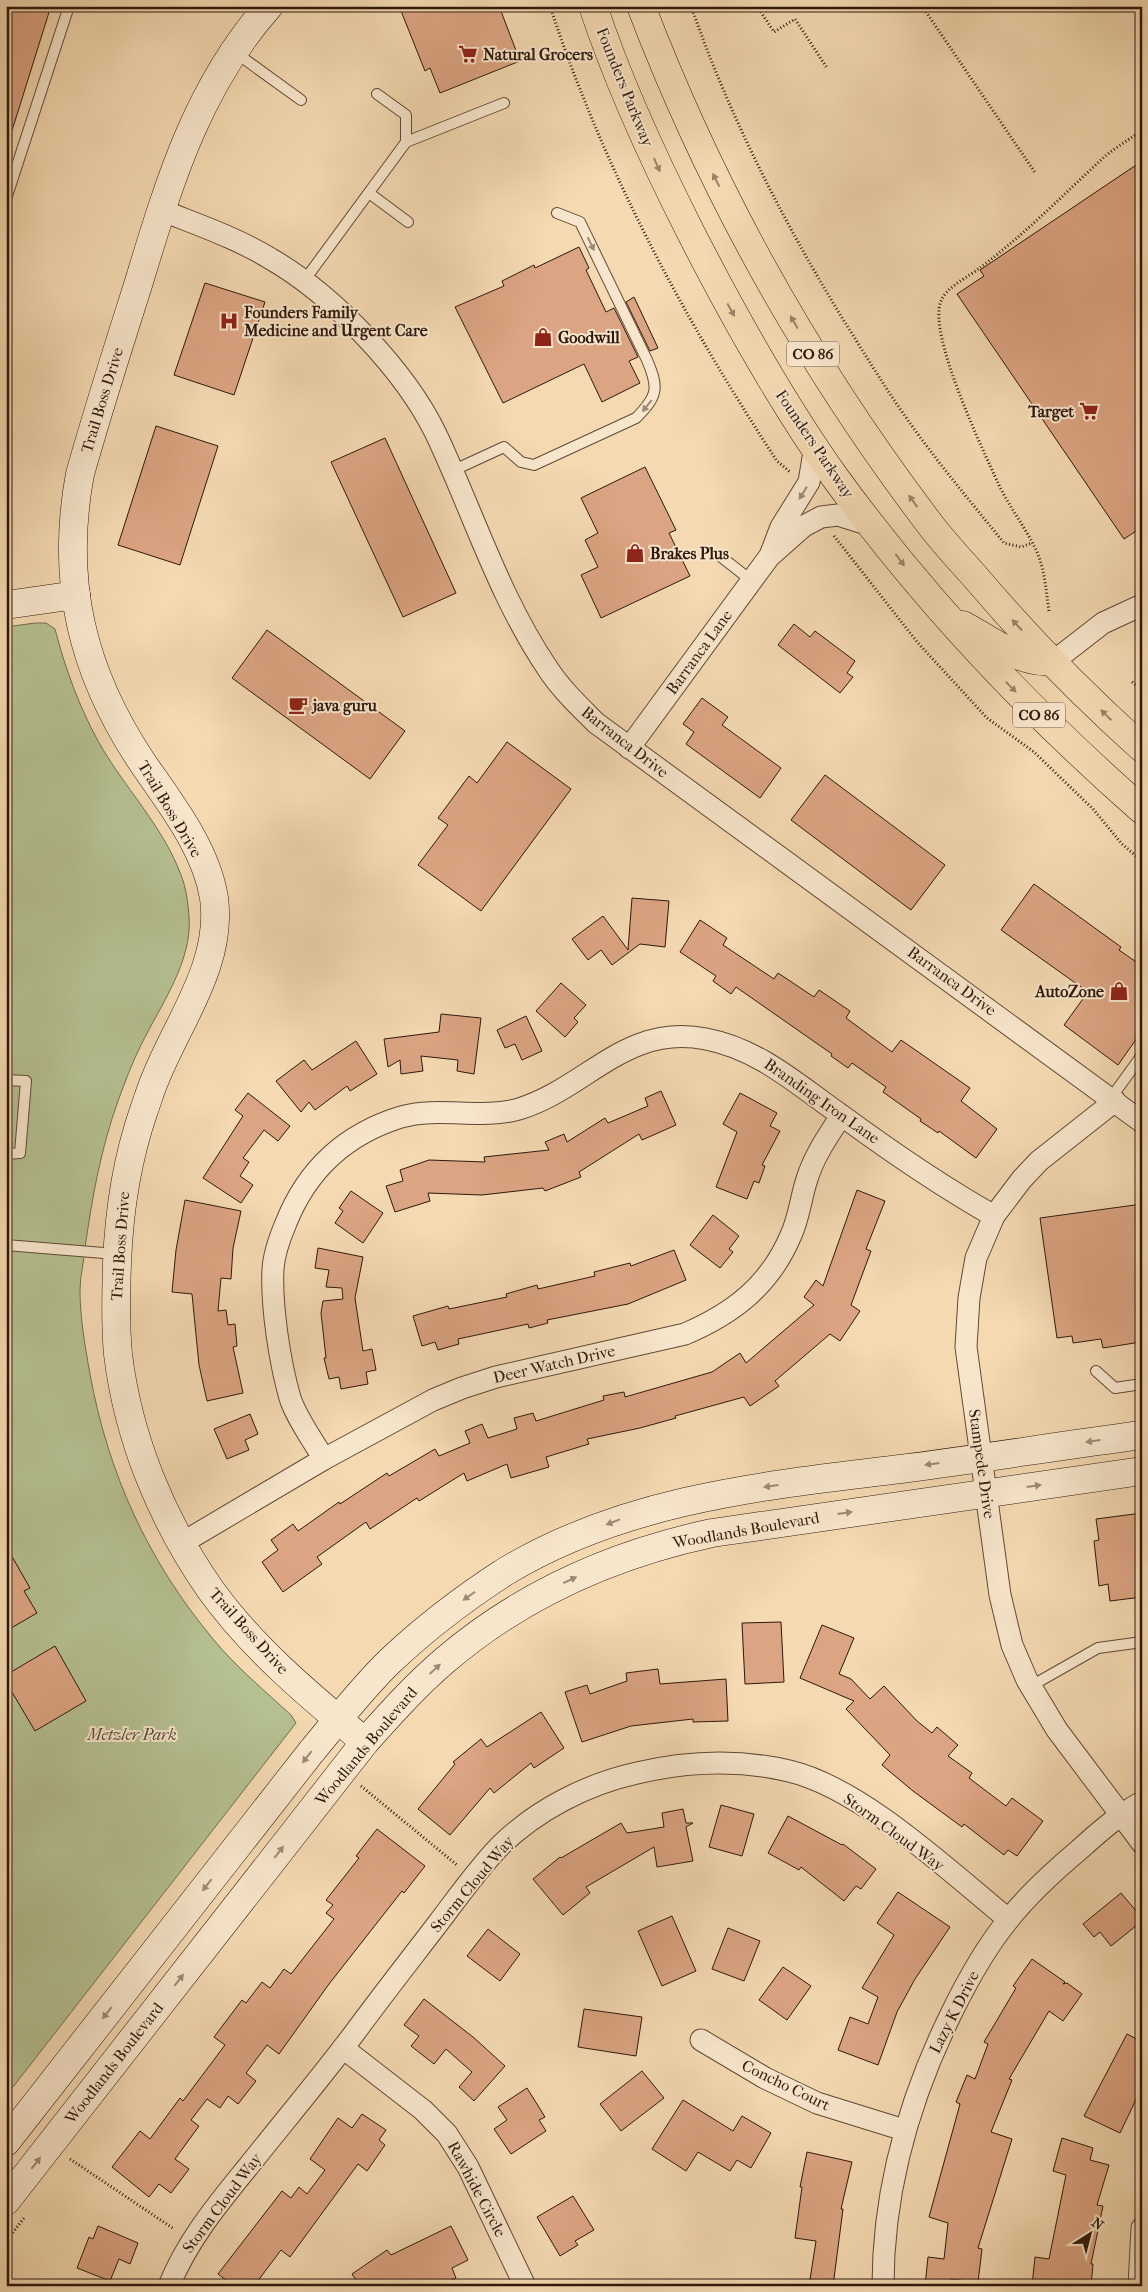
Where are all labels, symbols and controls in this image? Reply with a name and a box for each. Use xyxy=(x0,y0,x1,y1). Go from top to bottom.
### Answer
street label: Founders Parkway xyxy=(592,25,658,150)
supermarket icon: Natural Grocers xyxy=(457,43,479,65)
place label: Natural Grocers xyxy=(483,45,593,64)
one-way arrow xyxy=(654,158,662,172)
one-way arrow xyxy=(712,172,720,187)
one-way arrow xyxy=(586,236,595,251)
place label: Founders Family Medicine and Urgent Care xyxy=(243,303,428,341)
one-way arrow xyxy=(727,303,735,317)
hospital icon: Founders Family Medicine and Urgent Care xyxy=(218,310,240,332)
one-way arrow xyxy=(789,316,798,329)
shop icon: Goodwill xyxy=(532,326,554,348)
place label: Goodwill xyxy=(558,328,620,347)
road number: CO 86 xyxy=(787,342,839,366)
street label: Trail Boss Drive xyxy=(77,345,127,455)
street label: Founders Parkway xyxy=(772,386,859,502)
one-way arrow xyxy=(641,399,652,412)
supermarket icon: Target xyxy=(1078,400,1100,422)
place label: Target xyxy=(1027,402,1074,422)
one-way arrow xyxy=(798,486,807,499)
one-way arrow xyxy=(908,494,918,508)
shop icon: Brakes Plus xyxy=(624,542,646,564)
place label: Brakes Plus xyxy=(650,544,729,563)
one-way arrow xyxy=(894,553,905,566)
street label: Barranca Lane xyxy=(662,606,736,698)
one-way arrow xyxy=(1011,620,1023,632)
one-way arrow xyxy=(1005,681,1017,693)
cafe icon: java guru xyxy=(287,694,309,716)
place label: java guru xyxy=(311,696,378,716)
street label: Barranca Drive xyxy=(578,702,672,782)
road number: CO 86 xyxy=(1013,702,1065,728)
one-way arrow xyxy=(1100,709,1112,721)
street label: Trail Boss Drive xyxy=(134,757,206,861)
street label: Barranca Drive xyxy=(904,942,1000,1020)
shop icon: AutoZone xyxy=(1108,980,1130,1002)
place label: AutoZone xyxy=(1034,982,1104,1001)
street label: Branding Iron Lane xyxy=(761,1054,883,1148)
street label: Trail Boss Drive xyxy=(107,1191,133,1301)
street label: Deer Watch Drive xyxy=(491,1341,617,1387)
street label: Stampede Drive xyxy=(965,1408,999,1520)
one-way arrow xyxy=(1085,1437,1101,1445)
one-way arrow xyxy=(924,1461,940,1469)
one-way arrow xyxy=(763,1482,779,1490)
one-way arrow xyxy=(1026,1482,1042,1490)
street label: Woodlands Boulevard xyxy=(670,1508,821,1552)
one-way arrow xyxy=(838,1509,854,1517)
one-way arrow xyxy=(606,1519,620,1527)
one-way arrow xyxy=(563,1575,577,1583)
street label: Trail Boss Drive xyxy=(205,1584,293,1678)
one-way arrow xyxy=(462,1591,476,1601)
one-way arrow xyxy=(428,1663,440,1675)
street label: Woodlands Boulevard xyxy=(310,1683,421,1810)
park label: Metzler Park xyxy=(86,1725,177,1744)
one-way arrow xyxy=(301,1750,312,1763)
street label: Storm Cloud Way xyxy=(840,1789,949,1875)
street label: Storm Cloud Way xyxy=(426,1832,518,1936)
one-way arrow xyxy=(274,1846,285,1859)
one-way arrow xyxy=(201,1878,212,1891)
street label: Lazy K Drive xyxy=(925,1967,983,2057)
one-way arrow xyxy=(174,1974,185,1987)
street label: Woodlands Boulevard xyxy=(60,1998,167,2128)
one-way arrow xyxy=(101,2006,112,2019)
street label: Concho Court xyxy=(739,2055,833,2115)
street label: Rawhide Circle xyxy=(444,2138,510,2240)
street label: Storm Cloud Way xyxy=(178,2149,266,2257)
one-way arrow xyxy=(31,2157,42,2170)
north arrow xyxy=(1066,2210,1116,2260)
text: N xyxy=(1088,2214,1107,2234)

